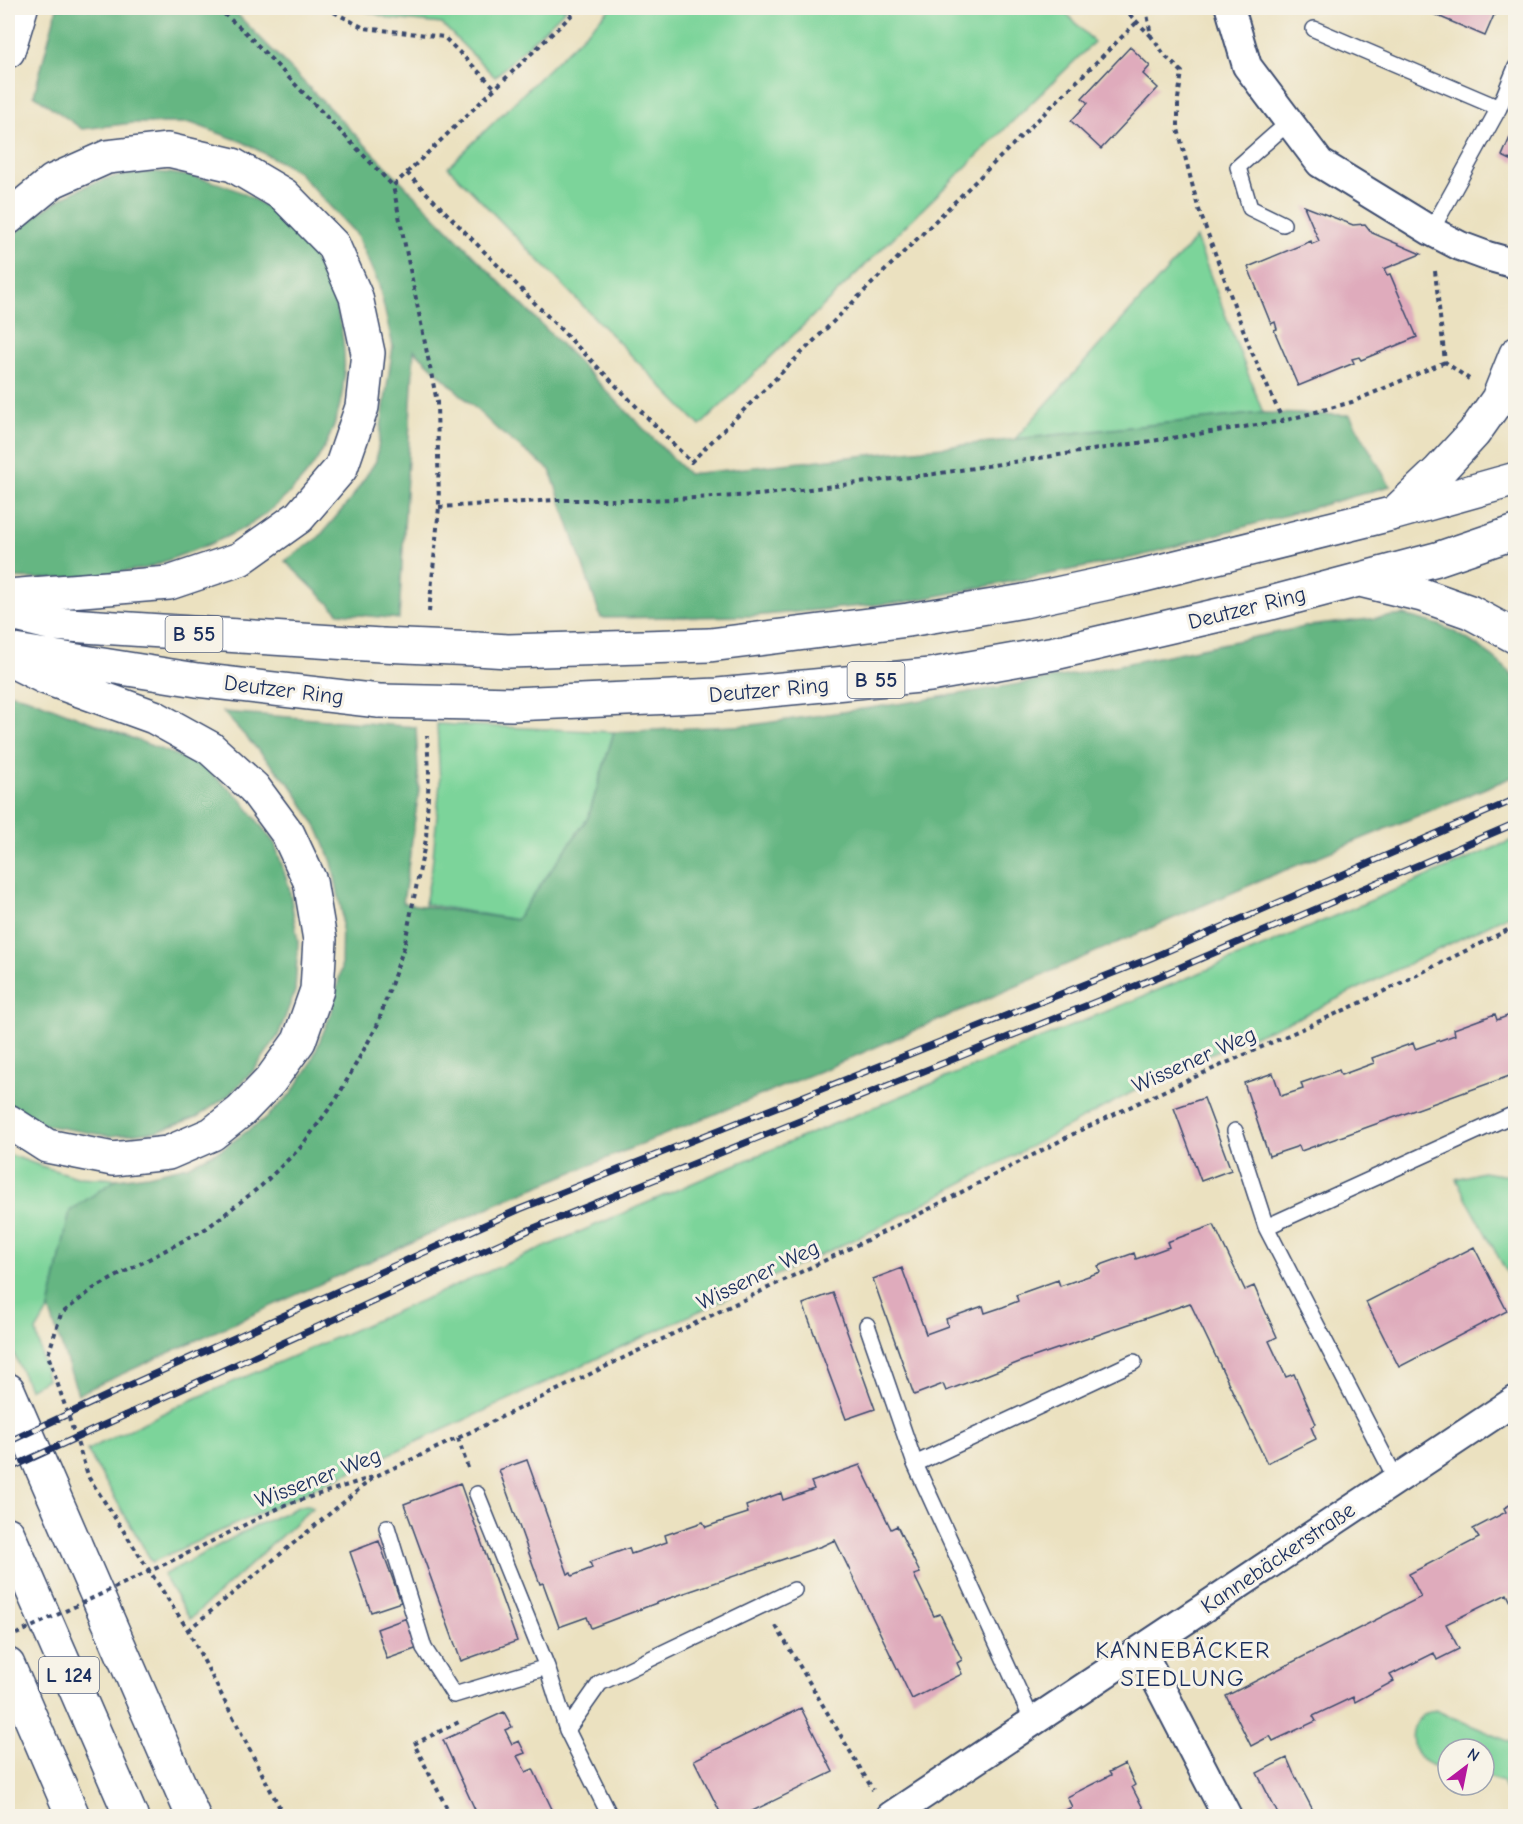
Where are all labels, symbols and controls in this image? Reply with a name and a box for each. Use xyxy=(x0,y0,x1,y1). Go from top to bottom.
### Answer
street label: Deutzer Ring xyxy=(1185,581,1309,635)
road number: B 55 xyxy=(166,616,222,652)
road number: B 55 xyxy=(848,662,904,698)
street label: Deutzer Ring xyxy=(223,670,345,710)
street label: Deutzer Ring xyxy=(708,672,830,708)
street label: Wissener Weg xyxy=(1128,1021,1260,1099)
street label: Wissener Weg xyxy=(693,1234,823,1316)
street label: Wissener Weg xyxy=(251,1442,385,1514)
street label: Kannebäckerstraße xyxy=(1196,1497,1360,1619)
district label: KANNEBÄCKER SIEDLUNG xyxy=(1095,1636,1271,1692)
road number: L 124 xyxy=(39,1657,99,1693)
north arrow xyxy=(1436,1737,1496,1797)
text: N xyxy=(1464,1745,1483,1766)

